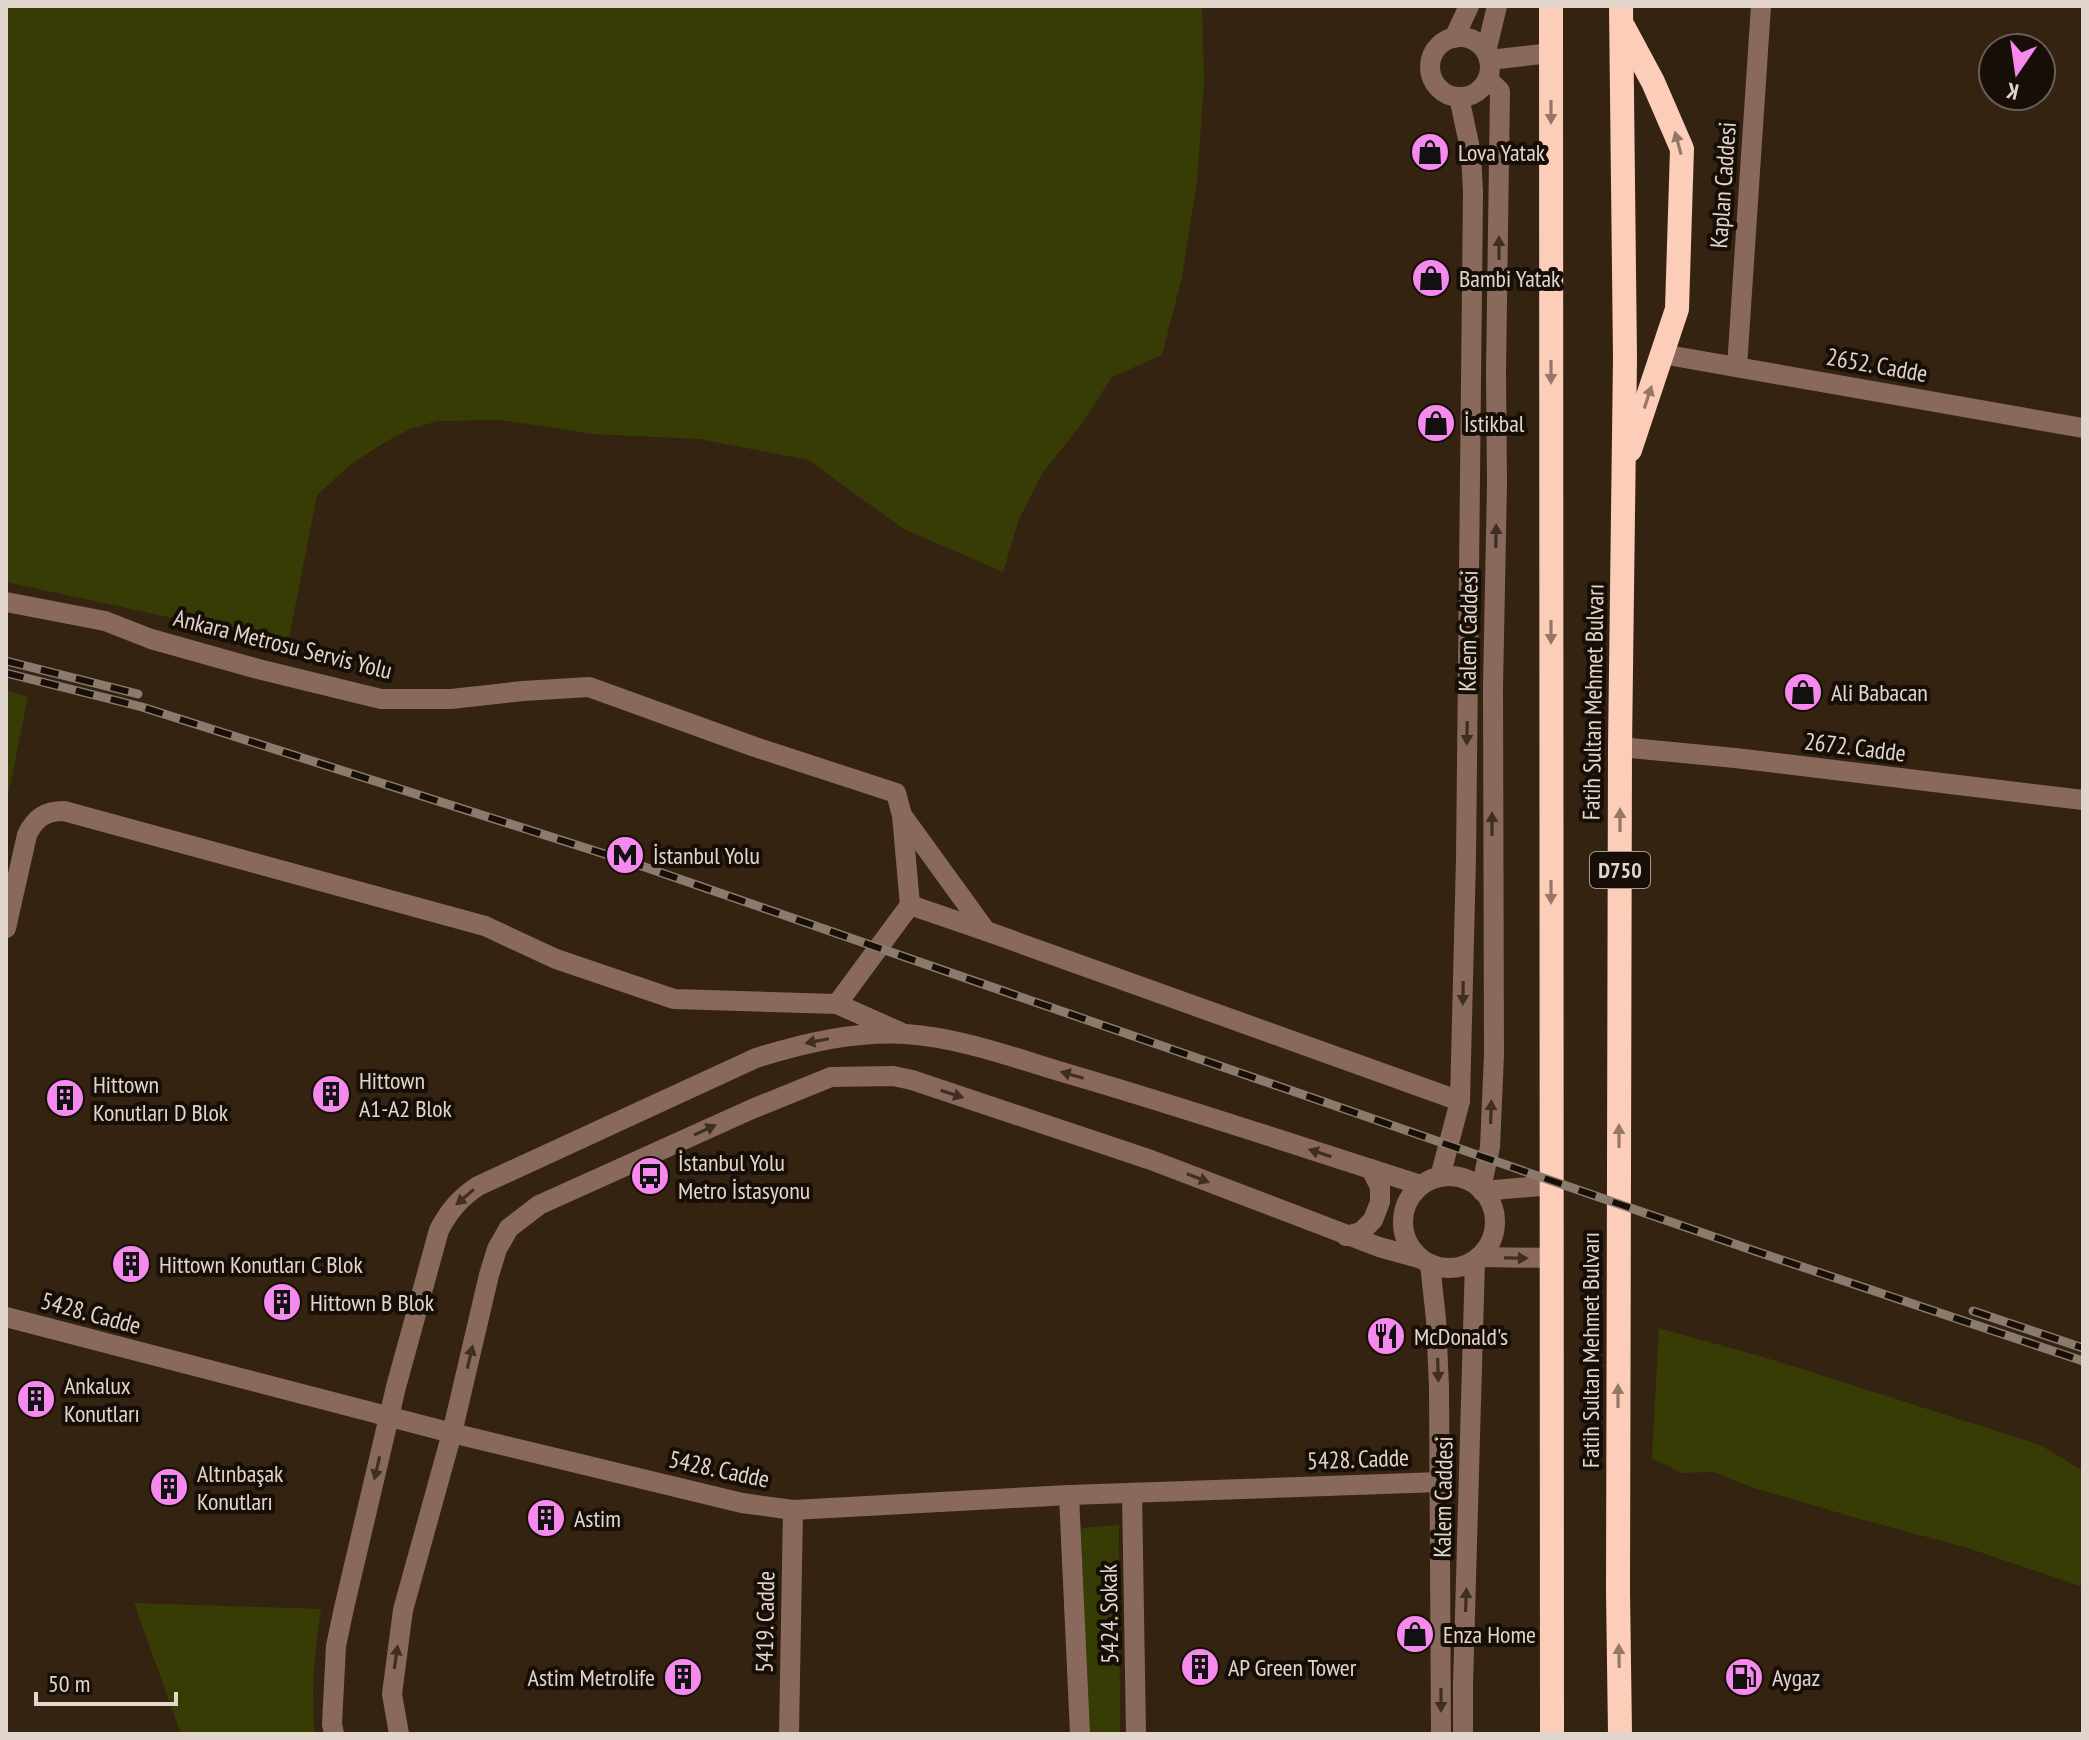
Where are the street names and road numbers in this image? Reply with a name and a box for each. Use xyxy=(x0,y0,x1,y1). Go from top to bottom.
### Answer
street label: Kaplan Caddesi xyxy=(1703,121,1743,249)
street label: 2652. Cadde xyxy=(1824,341,1930,389)
street label: Kalem Caddesi xyxy=(1451,570,1485,692)
street label: Fatih Sultan Mehmet Bulvarı xyxy=(1575,584,1611,820)
street label: Ankara Metrosu Servis Yolu xyxy=(171,602,395,686)
street label: 2672. Cadde xyxy=(1803,725,1907,769)
road number: D750 xyxy=(1590,852,1650,888)
street label: Fatih Sultan Mehmet Bulvarı xyxy=(1575,1232,1606,1468)
street label: 5428. Cadde xyxy=(38,1285,144,1341)
street label: Kalem Caddesi xyxy=(1426,1436,1460,1558)
street label: 5428. Cadde xyxy=(1307,1442,1409,1476)
street label: 5428. Cadde xyxy=(666,1443,772,1495)
street label: 5424. Sokak xyxy=(1093,1563,1125,1664)
street label: 5419. Cadde xyxy=(749,1571,781,1673)

